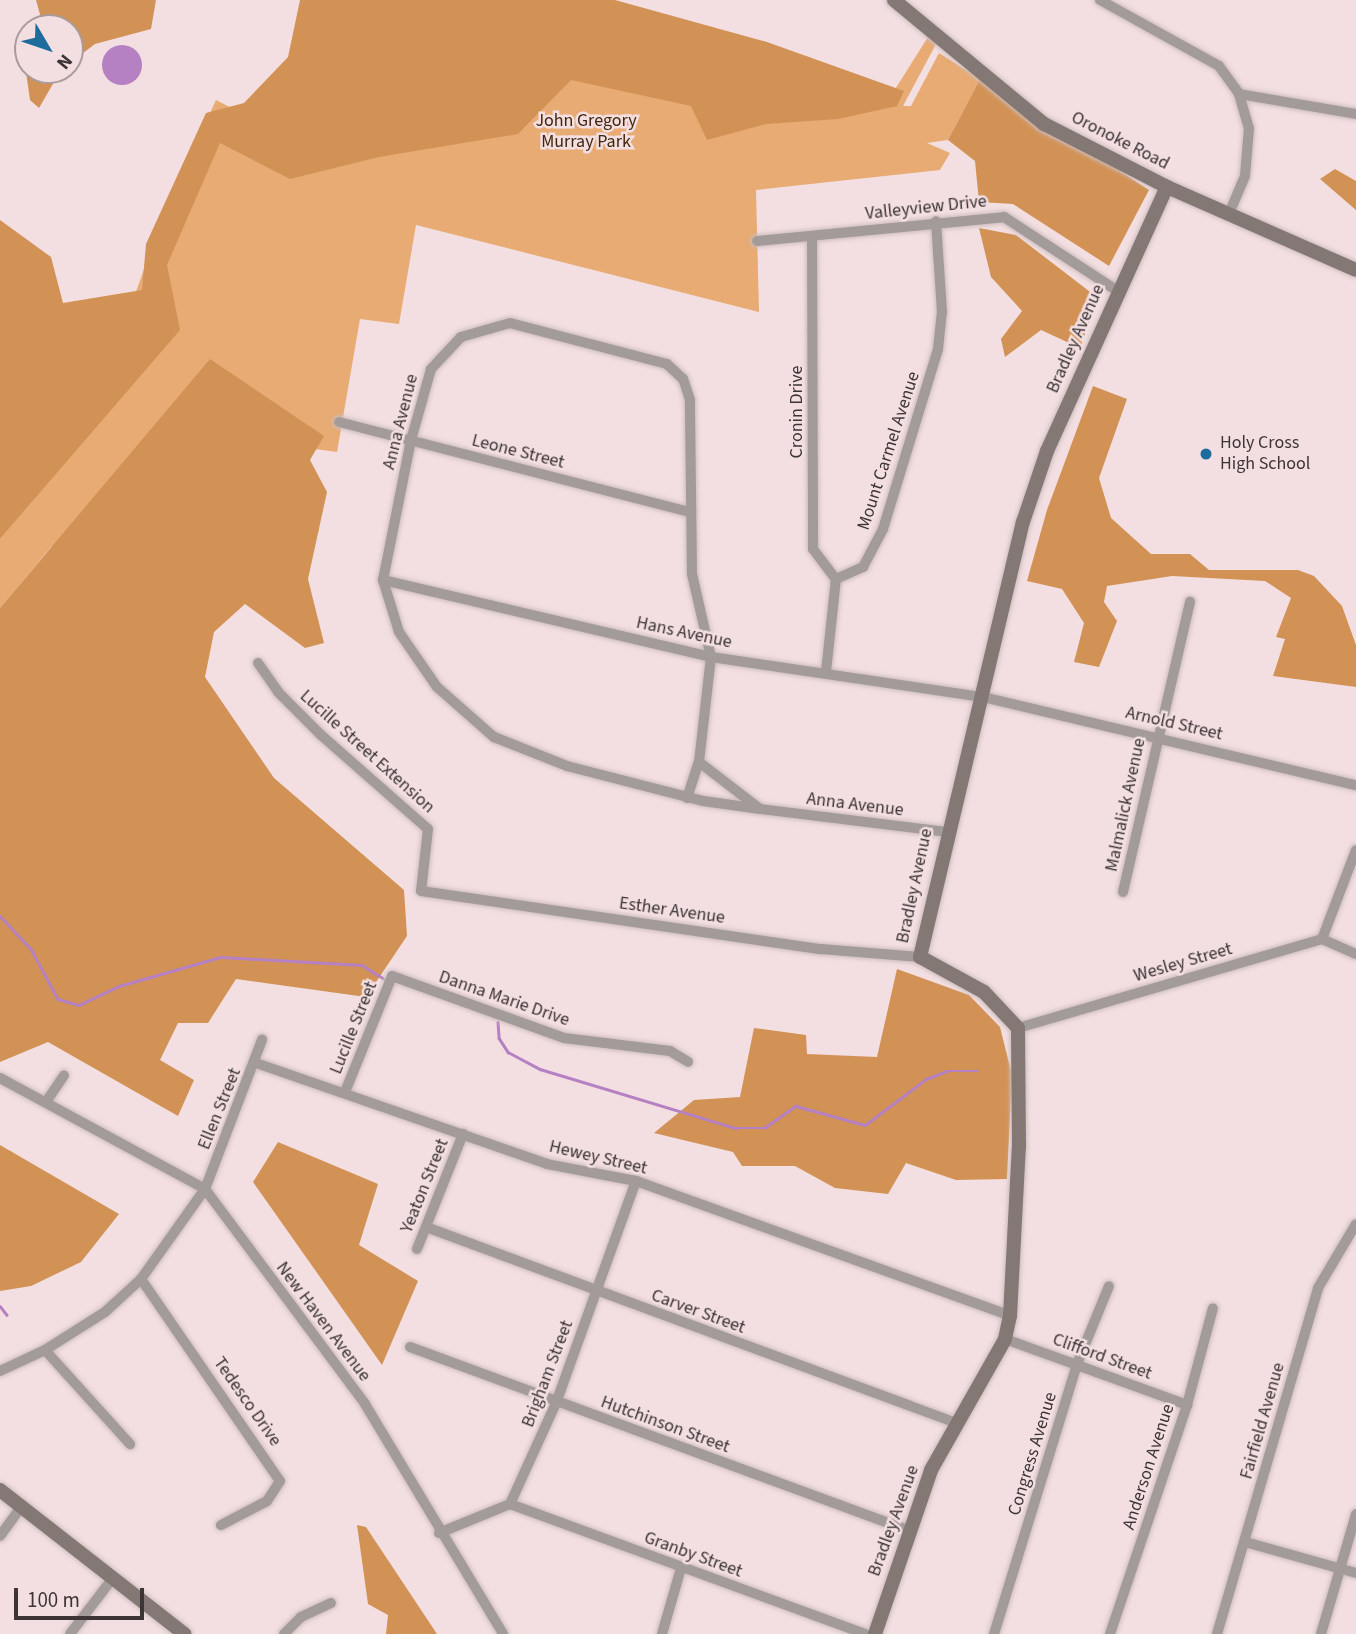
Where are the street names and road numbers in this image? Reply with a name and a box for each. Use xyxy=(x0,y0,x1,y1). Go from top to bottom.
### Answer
street label: Oronoke Road xyxy=(1067,107,1173,175)
street label: Valleyview Drive xyxy=(864,191,988,225)
street label: Bradley Avenue xyxy=(1042,281,1110,397)
street label: Cronin Drive xyxy=(786,366,808,458)
street label: Mount Carmel Avenue xyxy=(853,369,925,533)
street label: Anna Avenue xyxy=(379,372,423,472)
street label: Leone Street xyxy=(469,430,567,474)
street label: Hans Avenue xyxy=(634,612,734,654)
street label: Lucille Street Extension xyxy=(295,686,439,818)
street label: Arnold Street xyxy=(1123,702,1225,746)
street label: Malmalick Avenue xyxy=(1101,736,1151,874)
street label: Anna Avenue xyxy=(805,788,905,822)
street label: Bradley Avenue xyxy=(892,827,938,945)
street label: Esther Avenue xyxy=(618,893,726,929)
street label: Wesley Street xyxy=(1131,939,1235,987)
street label: Danna Marie Drive xyxy=(436,967,572,1031)
street label: Lucille Street xyxy=(326,979,382,1077)
street label: Ellen Street xyxy=(194,1065,246,1153)
street label: Yeaton Street xyxy=(396,1136,454,1236)
street label: Hewey Street xyxy=(547,1136,649,1180)
street label: New Haven Avenue xyxy=(271,1258,375,1386)
street label: Carver Street xyxy=(648,1285,748,1339)
street label: Brigham Street xyxy=(518,1317,578,1431)
street label: Clifford Street xyxy=(1049,1329,1155,1385)
street label: Tedesco Drive xyxy=(208,1353,286,1451)
street label: Fairfield Avenue xyxy=(1236,1360,1290,1482)
street label: Congress Avenue xyxy=(1004,1390,1062,1518)
street label: Hutchinson Street xyxy=(598,1392,732,1458)
street label: Anderson Avenue xyxy=(1118,1401,1180,1533)
street label: Bradley Avenue xyxy=(864,1463,924,1579)
street label: Granby Street xyxy=(641,1527,745,1583)

